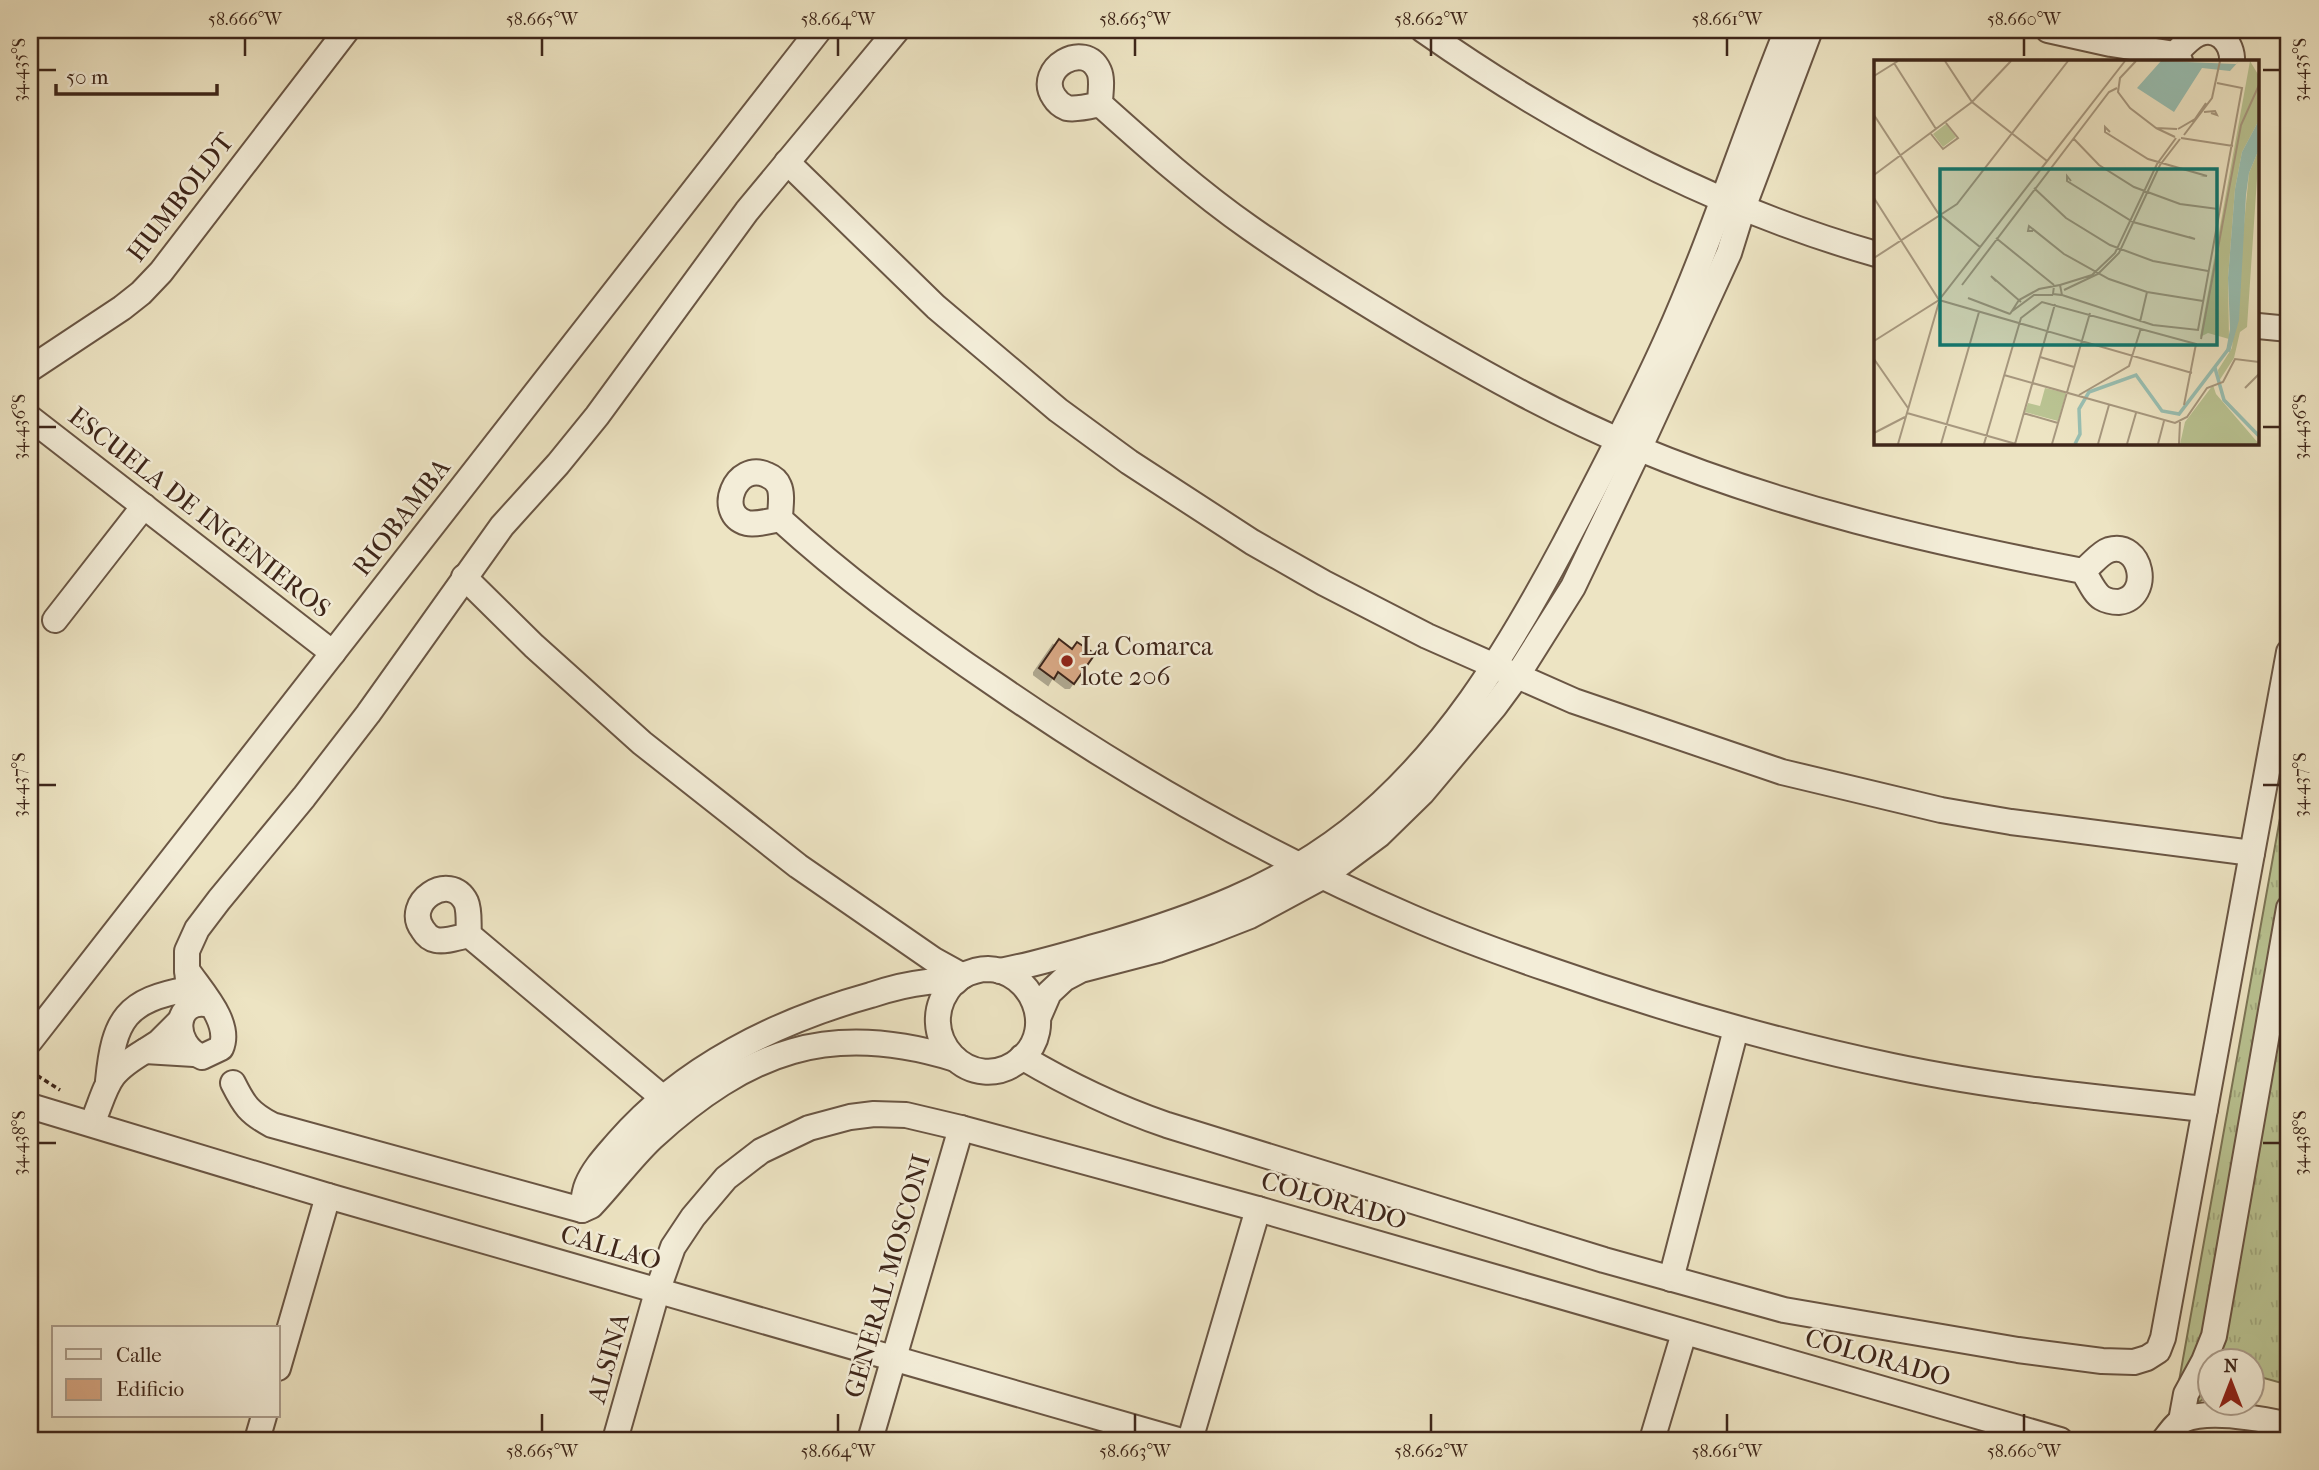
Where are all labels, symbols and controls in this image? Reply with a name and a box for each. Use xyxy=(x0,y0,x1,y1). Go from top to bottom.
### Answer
text: 58.666°W xyxy=(208,9,283,30)
text: 58.665°W xyxy=(506,9,579,30)
text: 58.664°W xyxy=(801,9,877,30)
text: 58.663°W xyxy=(1099,9,1172,30)
text: 58.662°W xyxy=(1394,9,1469,30)
text: 58.661°W xyxy=(1692,9,1764,30)
text: 58.660°W xyxy=(1987,9,2062,30)
text: 34.435°S xyxy=(9,38,30,102)
text: 34.435°S xyxy=(2290,38,2311,102)
scale bar xyxy=(56,52,217,96)
inset map xyxy=(1874,60,2260,444)
text: 50 m xyxy=(66,65,109,89)
street label: HUMBOLDT xyxy=(121,126,241,268)
text: 34.436°S xyxy=(9,394,30,460)
text: 34.436°S xyxy=(2290,394,2311,460)
street label: ESCUELA DE INGENIEROS xyxy=(62,400,337,624)
street label: RIOBAMBA xyxy=(346,452,458,582)
place label: La Comarca lote 206 xyxy=(1080,631,1214,692)
marker: La Comarca lote 206 xyxy=(1059,653,1075,669)
text: 34.437°S xyxy=(9,753,30,817)
text: 34.437°S xyxy=(2290,753,2311,817)
text: 34.438°S xyxy=(9,1110,30,1176)
text: 34.438°S xyxy=(2290,1110,2311,1176)
street label: GENERAL MOSCONI xyxy=(838,1151,937,1401)
street label: COLORADO xyxy=(1258,1165,1410,1236)
street label: CALLAO xyxy=(557,1218,665,1277)
street label: ALSINA xyxy=(581,1308,636,1408)
street label: COLORADO xyxy=(1802,1322,1954,1393)
legend xyxy=(52,1326,280,1418)
text: Calle xyxy=(116,1343,162,1367)
north arrow xyxy=(2196,1348,2266,1418)
text: N xyxy=(2224,1355,2239,1377)
text: Edificio xyxy=(116,1377,184,1401)
text: 58.665°W xyxy=(506,1441,579,1462)
text: 58.664°W xyxy=(801,1441,877,1462)
text: 58.663°W xyxy=(1099,1441,1172,1462)
text: 58.662°W xyxy=(1394,1441,1469,1462)
text: 58.661°W xyxy=(1692,1441,1764,1462)
text: 58.660°W xyxy=(1987,1441,2062,1462)

